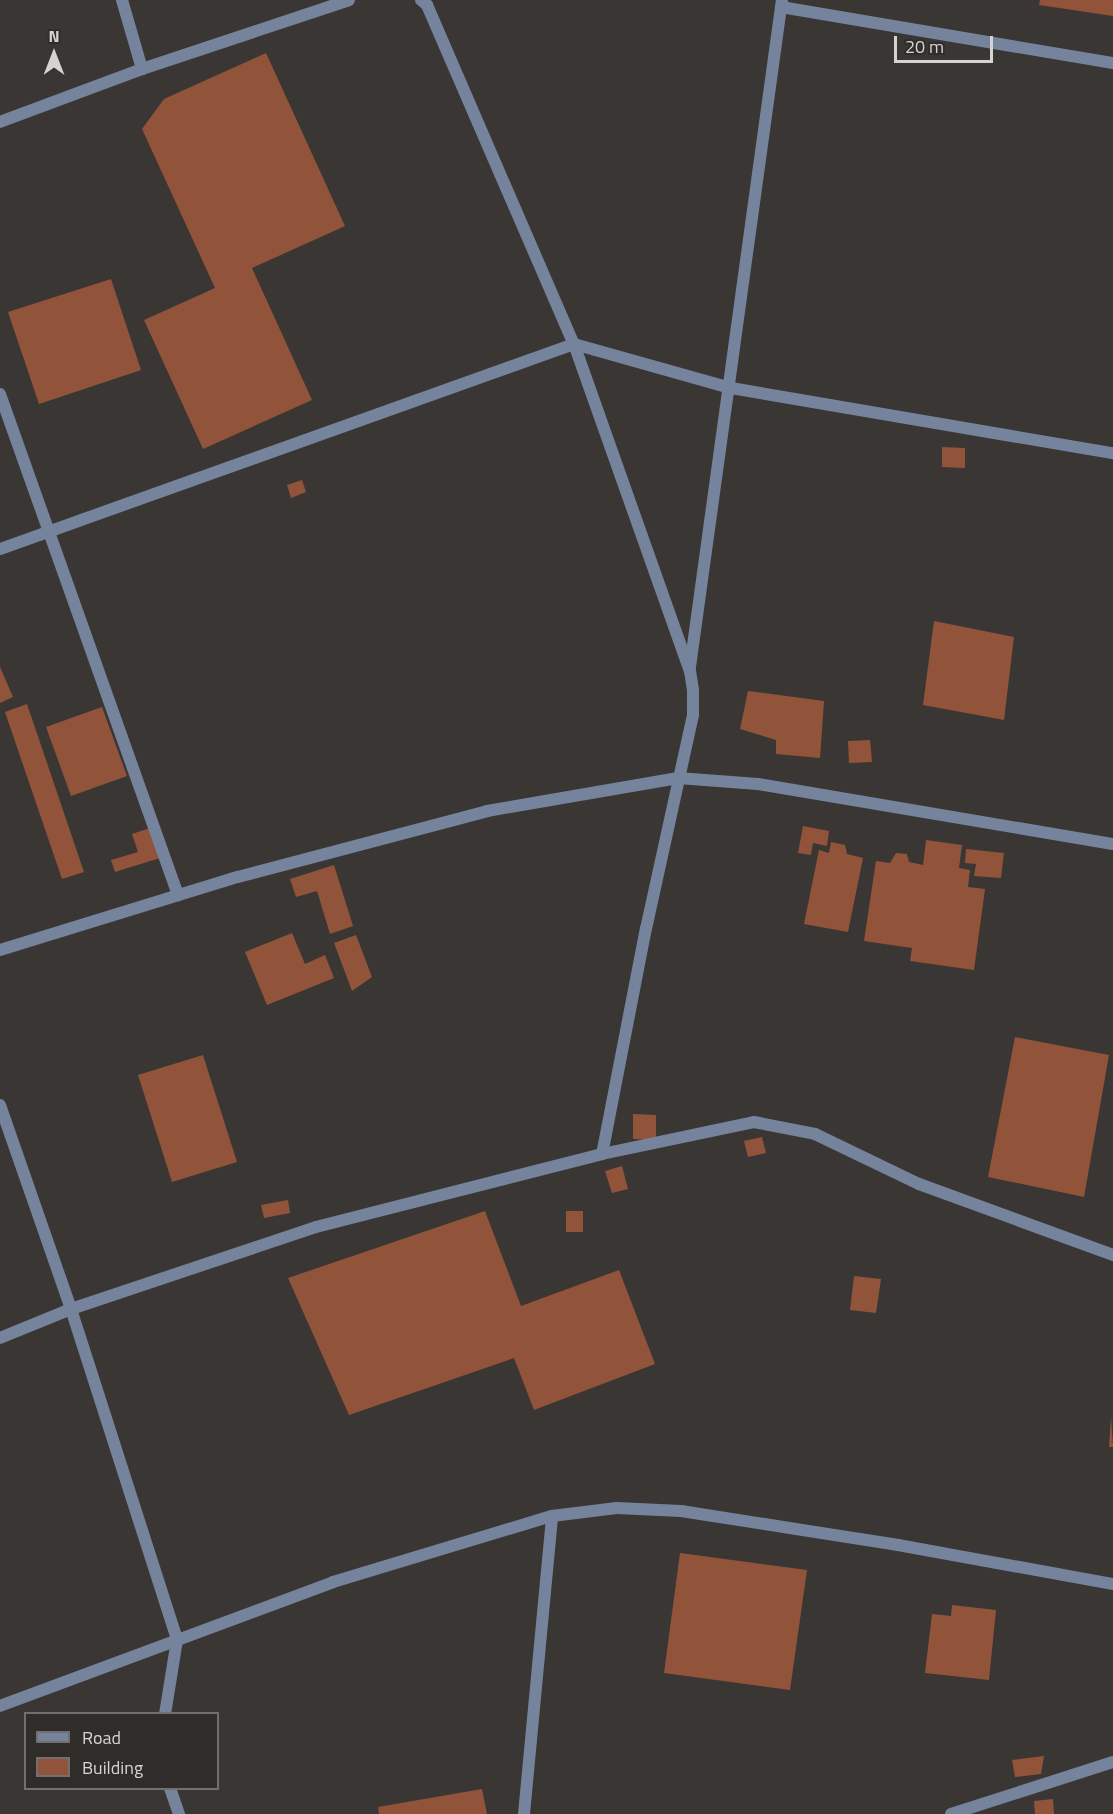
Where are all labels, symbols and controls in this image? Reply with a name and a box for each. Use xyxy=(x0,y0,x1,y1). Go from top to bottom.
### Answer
north arrow xyxy=(24,24,84,84)
text: N xyxy=(48,24,60,48)
scale bar xyxy=(897,24,996,62)
text: 20 m xyxy=(905,33,944,60)
legend xyxy=(24,1712,219,1790)
text: Road xyxy=(82,1724,121,1751)
text: Building xyxy=(82,1754,143,1781)

